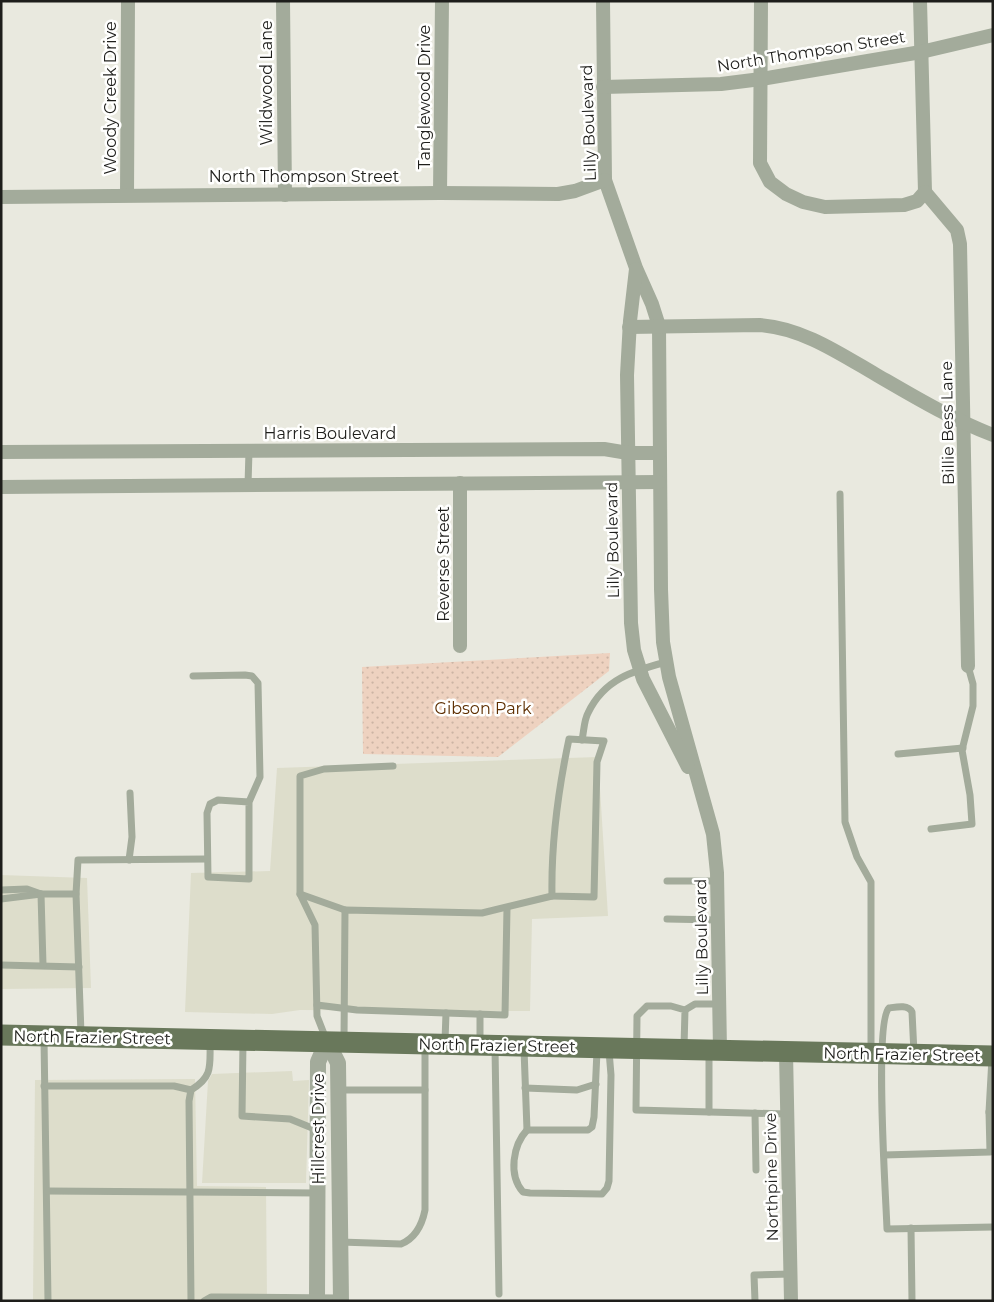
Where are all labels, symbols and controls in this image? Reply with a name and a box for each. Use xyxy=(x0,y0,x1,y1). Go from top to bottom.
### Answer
street label: Wildwood Lane xyxy=(257,20,276,146)
street label: Woody Creek Drive xyxy=(101,21,120,175)
street label: Tanglewood Drive xyxy=(415,25,434,169)
street label: North Thompson Street xyxy=(716,27,907,76)
street label: Lilly Boulevard xyxy=(577,64,600,182)
street label: North Thompson Street xyxy=(209,167,400,186)
street label: Billie Bess Lane xyxy=(937,361,958,485)
street label: Harris Boulevard xyxy=(264,424,396,443)
street label: Lilly Boulevard xyxy=(602,482,623,598)
street label: Reverse Street xyxy=(434,506,453,622)
park label: Gibson Park xyxy=(435,699,532,718)
street label: Lilly Boulevard xyxy=(691,879,712,995)
street label: North Frazier Street xyxy=(13,1027,171,1048)
street label: North Frazier Street xyxy=(418,1035,576,1056)
street label: North Frazier Street xyxy=(823,1044,981,1065)
street label: Hillcrest Drive xyxy=(309,1073,328,1185)
street label: Northpine Drive xyxy=(761,1112,782,1242)

